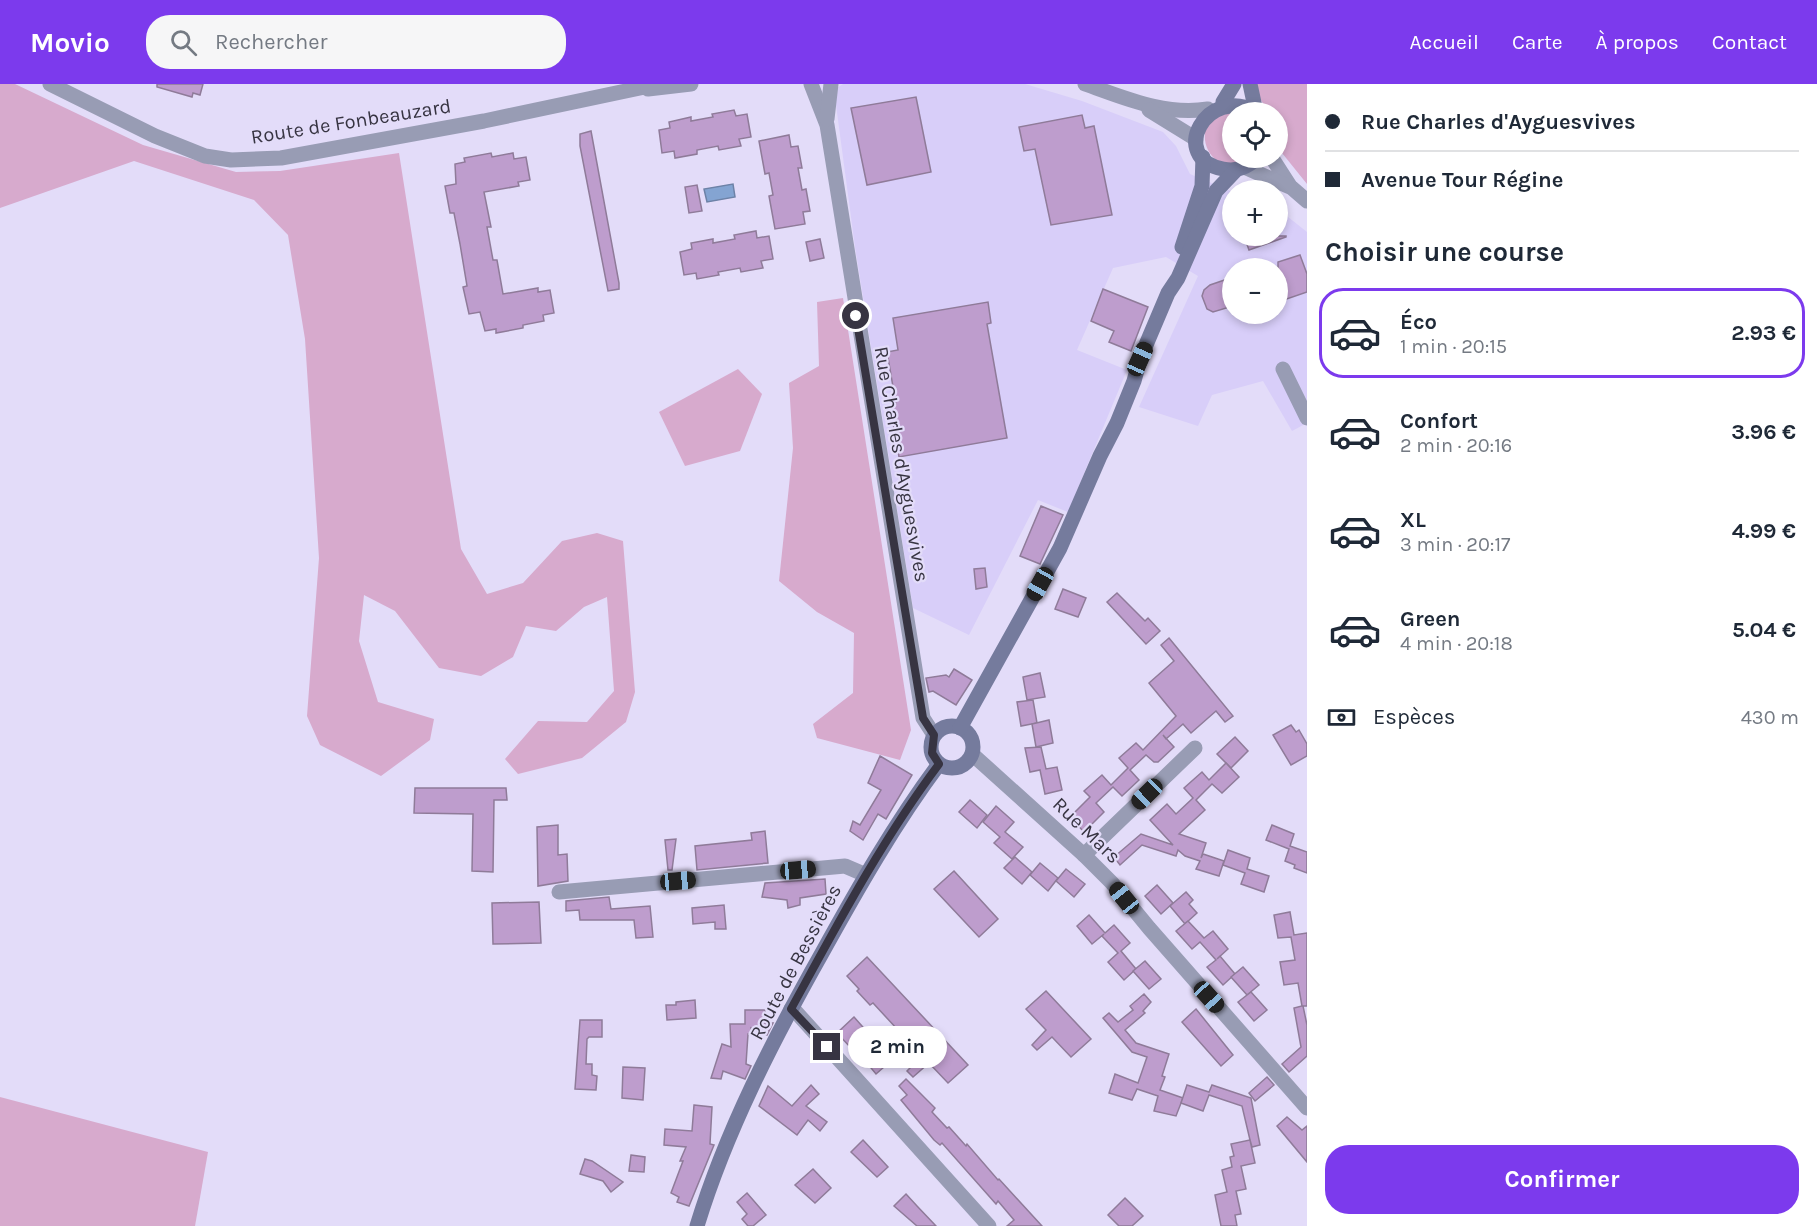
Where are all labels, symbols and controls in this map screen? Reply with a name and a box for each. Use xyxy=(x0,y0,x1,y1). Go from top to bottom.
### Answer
search box xyxy=(146,15,566,69)
text: Movio xyxy=(30,26,110,59)
icon: search xyxy=(167,26,200,59)
text: Rechercher xyxy=(215,29,327,55)
text: Accueil xyxy=(1410,30,1479,54)
text: Carte xyxy=(1512,30,1563,54)
text: À propos xyxy=(1596,30,1679,54)
text: Contact xyxy=(1712,30,1787,54)
street label: Route de Fonbeauzard xyxy=(249,94,453,149)
map controls xyxy=(1222,102,1288,324)
button: locate xyxy=(1222,102,1288,168)
text: Rue Charles d'Ayguesvives xyxy=(1361,109,1636,135)
text: Avenue Tour Régine xyxy=(1361,167,1563,193)
button: + xyxy=(1222,180,1288,246)
text: Choisir une course xyxy=(1325,236,1564,268)
button: − xyxy=(1222,258,1288,324)
route start xyxy=(842,302,869,329)
icon: car xyxy=(1328,306,1382,360)
text: Éco xyxy=(1400,309,1437,335)
text: 2.93 € xyxy=(1731,320,1796,346)
text: 1 min · 20:15 xyxy=(1400,335,1507,358)
car xyxy=(1124,339,1156,379)
street label: Rue Charles d'Ayguesvives xyxy=(869,345,934,584)
icon: car xyxy=(1328,405,1382,459)
text: Confort xyxy=(1400,408,1478,434)
text: 3.96 € xyxy=(1731,419,1796,445)
text: 2 min · 20:16 xyxy=(1400,434,1512,457)
icon: car xyxy=(1328,504,1382,558)
text: XL xyxy=(1400,507,1426,533)
text: 4.99 € xyxy=(1732,518,1796,544)
text: 3 min · 20:17 xyxy=(1400,533,1510,556)
car xyxy=(1023,564,1057,604)
icon: car xyxy=(1328,603,1382,657)
text: Green xyxy=(1400,606,1461,632)
text: 5.04 € xyxy=(1732,617,1796,643)
text: 4 min · 20:18 xyxy=(1400,632,1513,655)
icon: cash xyxy=(1325,701,1358,734)
text: Espèces xyxy=(1373,704,1455,730)
text: 430 m xyxy=(1741,706,1799,729)
car xyxy=(1128,775,1166,813)
street label: Rue Mars xyxy=(1048,793,1125,868)
car xyxy=(779,859,817,881)
car xyxy=(659,870,697,892)
car xyxy=(1106,878,1142,918)
street label: Route de Bessières xyxy=(745,881,846,1044)
car xyxy=(1190,978,1228,1016)
callout: 2 min xyxy=(848,1026,947,1068)
route end xyxy=(813,1033,840,1060)
text: 2 min xyxy=(870,1035,925,1058)
button: Confirmer xyxy=(1325,1145,1799,1214)

